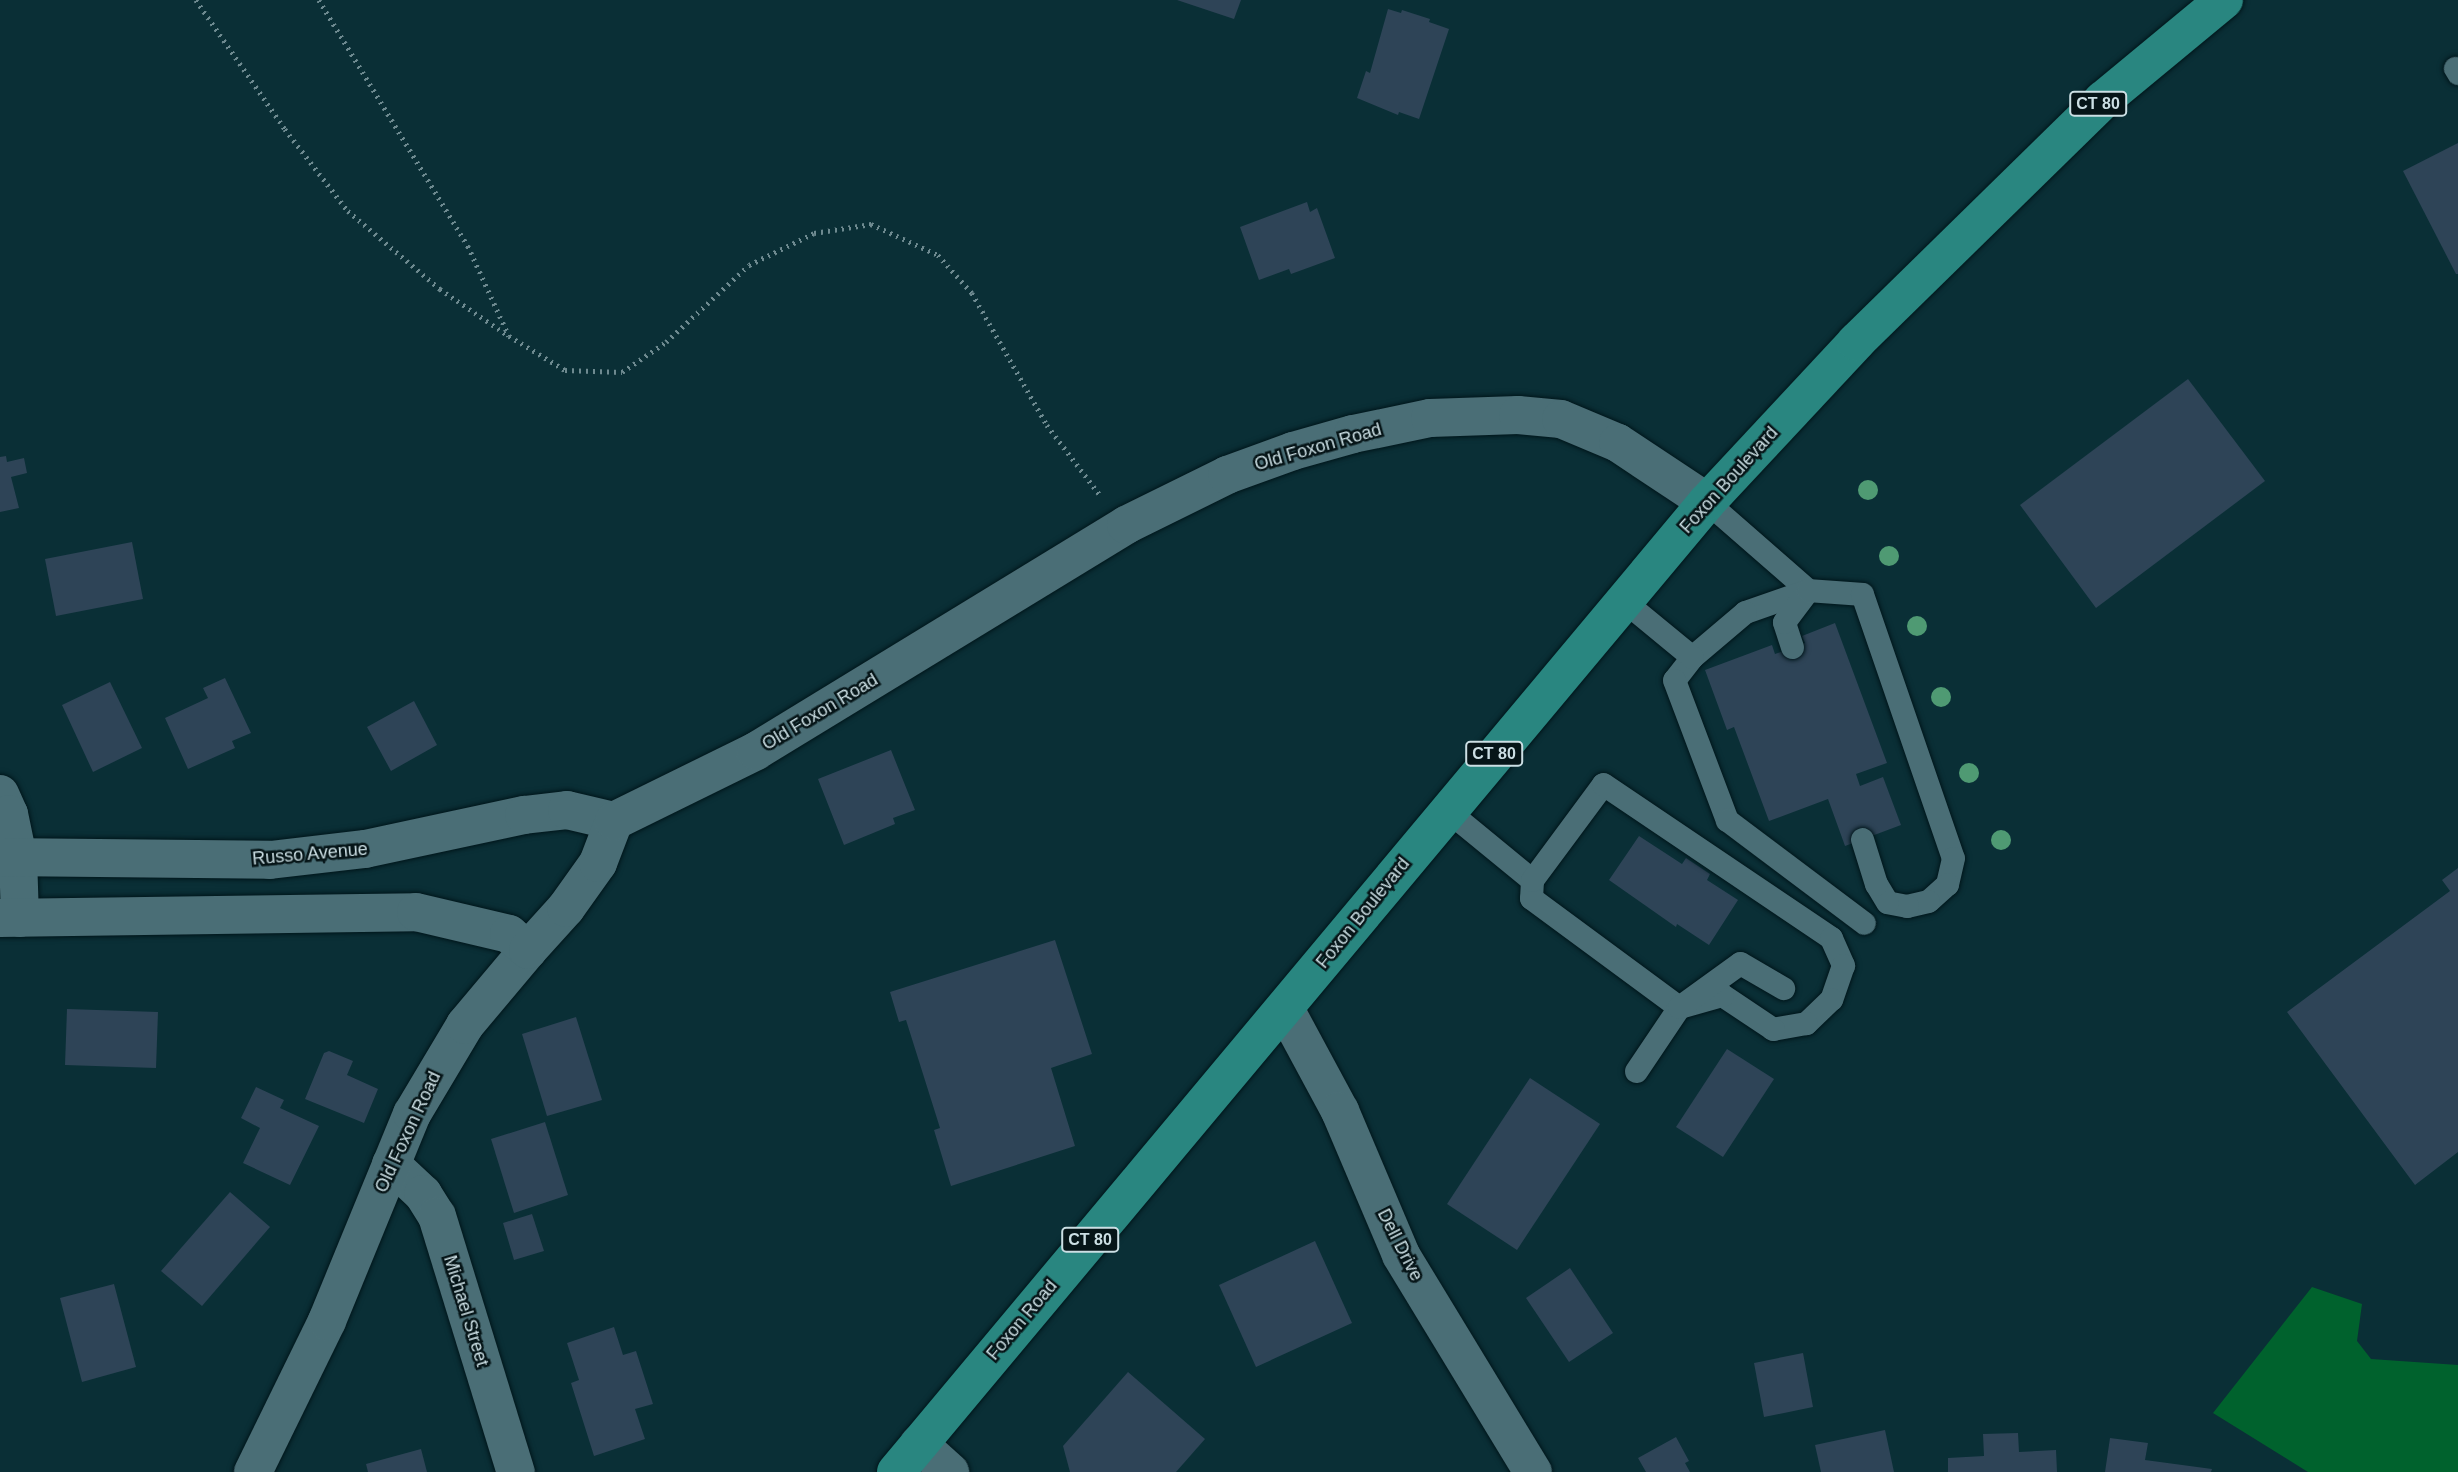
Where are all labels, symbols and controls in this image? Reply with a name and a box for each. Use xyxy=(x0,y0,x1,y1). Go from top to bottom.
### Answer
road number: CT 80 xyxy=(2068,92,2128,116)
street label: Old Foxon Road xyxy=(1252,419,1384,475)
street label: Foxon Boulevard xyxy=(1675,422,1783,538)
street label: Old Foxon Road xyxy=(758,669,882,755)
road number: CT 80 xyxy=(1464,741,1524,766)
street label: Russo Avenue xyxy=(251,838,369,870)
street label: Foxon Boulevard xyxy=(1312,853,1414,973)
street label: Old Foxon Road xyxy=(371,1068,445,1196)
street label: Dell Drive xyxy=(1373,1205,1427,1285)
road number: CT 80 xyxy=(1060,1228,1120,1252)
street label: Michael Street xyxy=(439,1253,493,1369)
street label: Foxon Road xyxy=(982,1275,1062,1365)

